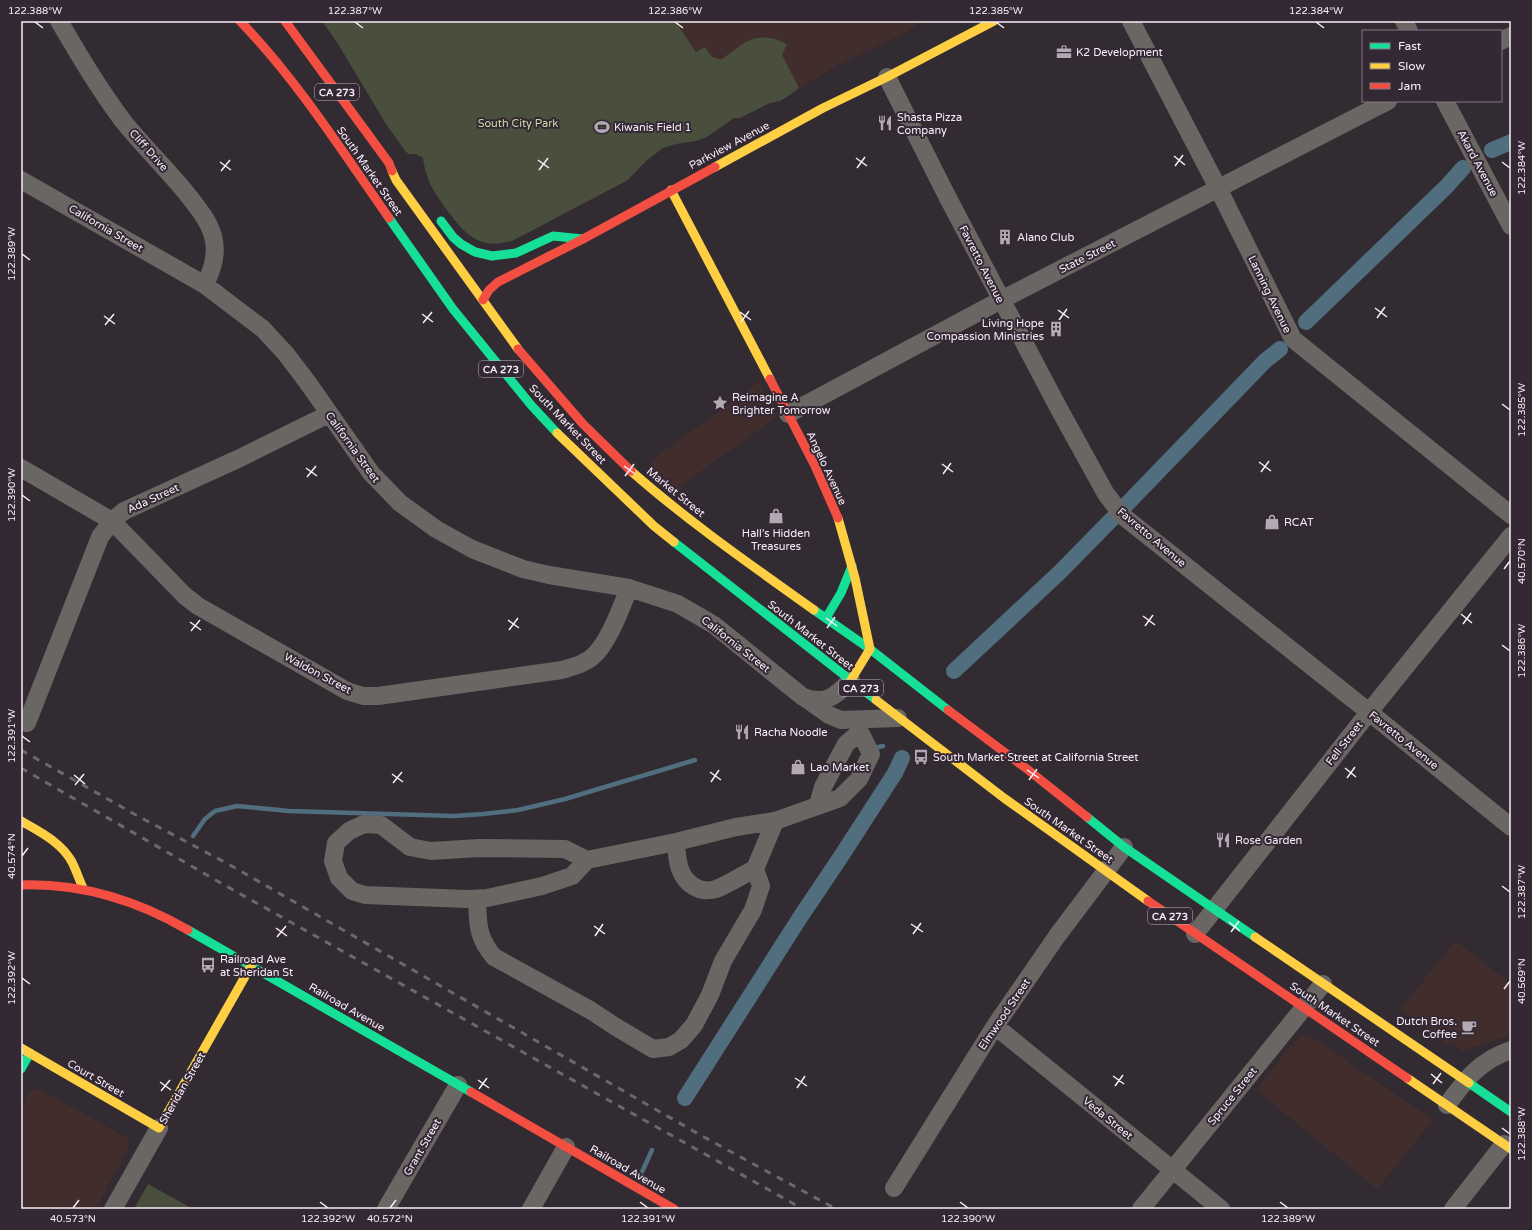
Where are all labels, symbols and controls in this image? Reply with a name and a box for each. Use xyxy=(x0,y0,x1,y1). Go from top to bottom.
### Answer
text: 122.388°W xyxy=(8,5,62,17)
text: 122.387°W xyxy=(328,5,382,17)
text: 122.386°W xyxy=(648,5,702,17)
text: 122.385°W xyxy=(969,5,1023,17)
text: 122.384°W xyxy=(1289,5,1343,17)
legend xyxy=(1362,30,1502,102)
text: Fast xyxy=(1398,39,1422,53)
office icon: K2 Development xyxy=(1055,43,1073,61)
place label: K2 Development xyxy=(1076,46,1163,59)
text: Slow xyxy=(1398,59,1425,73)
text: Jam xyxy=(1398,79,1421,93)
road number: CA 273 xyxy=(315,84,359,100)
place label: Shasta Pizza Company xyxy=(897,111,962,137)
restaurant icon: Shasta Pizza Company xyxy=(876,114,894,132)
park label: South City Park xyxy=(478,117,558,130)
sports icon: Kiwanis Field 1 xyxy=(593,118,611,136)
street label: Parkview Avenue xyxy=(687,119,772,172)
place label: Kiwanis Field 1 xyxy=(614,121,692,134)
street label: South Market Street xyxy=(334,124,405,218)
street label: Cliff Drive xyxy=(127,127,171,174)
street label: Akard Avenue xyxy=(1455,128,1501,199)
text: 122.384°W xyxy=(1516,141,1528,195)
street label: California Street xyxy=(66,202,145,255)
street label: Favretto Avenue xyxy=(956,223,1007,305)
text: 122.389°W xyxy=(6,227,18,281)
building icon: Alano Club xyxy=(996,228,1014,246)
place label: Alano Club xyxy=(1017,231,1074,244)
street label: State Street xyxy=(1057,237,1118,276)
street label: Lanning Avenue xyxy=(1245,253,1294,335)
place label: Living Hope Compassion Ministries xyxy=(926,317,1044,343)
building icon: Living Hope Compassion Ministries xyxy=(1047,320,1065,338)
road number: CA 273 xyxy=(479,361,523,377)
street label: South Market Street xyxy=(526,382,609,467)
text: 122.385°W xyxy=(1516,383,1528,437)
place label: Reimagine A Brighter Tomorrow xyxy=(732,391,831,417)
place icon: Reimagine A Brighter Tomorrow xyxy=(711,394,729,412)
street label: California Street xyxy=(323,409,383,485)
street label: Angelo Avenue xyxy=(804,429,849,507)
street label: Market Street xyxy=(644,465,708,520)
text: 122.390°W xyxy=(6,468,18,522)
street label: Ada Street xyxy=(125,481,181,516)
street label: Favretto Avenue xyxy=(1115,505,1189,570)
shop icon: Hall’s Hidden Treasures xyxy=(767,507,785,525)
shop icon: RCAT xyxy=(1263,513,1281,531)
place label: RCAT xyxy=(1284,516,1314,529)
place label: Hall’s Hidden Treasures xyxy=(742,527,810,553)
text: 40.570°N xyxy=(1516,538,1528,584)
street label: South Market Street xyxy=(765,598,856,673)
street label: California Street xyxy=(699,613,773,675)
text: 122.386°W xyxy=(1516,624,1528,678)
street label: Waldon Street xyxy=(282,650,354,697)
road number: CA 273 xyxy=(839,680,883,696)
street label: Favretto Avenue xyxy=(1366,708,1441,772)
text: 122.391°W xyxy=(6,709,18,763)
street label: Fell Street xyxy=(1323,719,1366,768)
restaurant icon: Racha Noodle xyxy=(733,723,751,741)
place label: Racha Noodle xyxy=(754,726,828,739)
bus stop icon: South Market Street at California Street xyxy=(912,748,930,766)
place label: South Market Street at California Street xyxy=(933,751,1139,764)
shop icon: Lao Market xyxy=(789,758,807,776)
place label: Lao Market xyxy=(810,761,869,774)
street label: South Market Street xyxy=(1022,795,1116,866)
restaurant icon: Rose Garden xyxy=(1214,831,1232,849)
text: 40.574°N xyxy=(6,833,18,879)
place label: Rose Garden xyxy=(1235,834,1302,847)
text: 122.387°W xyxy=(1516,865,1528,919)
road number: CA 273 xyxy=(1148,908,1192,924)
text: 122.392°W xyxy=(6,951,18,1005)
place label: Railroad Ave at Sheridan St xyxy=(220,953,293,979)
bus stop icon: Railroad Ave at Sheridan St xyxy=(199,956,217,974)
text: 40.569°N xyxy=(1516,958,1528,1004)
street label: Elmwood Street xyxy=(976,976,1033,1052)
street label: Railroad Avenue xyxy=(306,980,387,1034)
street label: South Market Street xyxy=(1287,980,1382,1049)
place label: Dutch Bros. Coffee xyxy=(1396,1015,1457,1041)
cafe icon: Dutch Bros. Coffee xyxy=(1460,1018,1478,1036)
street label: Sheridan Street xyxy=(157,1050,208,1126)
street label: Court Street xyxy=(65,1057,127,1100)
street label: Spruce Street xyxy=(1205,1065,1260,1128)
street label: Veda Street xyxy=(1080,1094,1135,1143)
text: 122.388°W xyxy=(1516,1107,1528,1161)
street label: Grant Street xyxy=(401,1116,444,1178)
street label: Railroad Avenue xyxy=(587,1142,668,1196)
text: 40.573°N xyxy=(50,1213,96,1225)
text: 122.392°W xyxy=(301,1213,355,1225)
text: 40.572°N xyxy=(367,1213,413,1225)
text: 122.391°W xyxy=(621,1213,675,1225)
text: 122.390°W xyxy=(941,1213,995,1225)
text: 122.389°W xyxy=(1261,1213,1315,1225)

